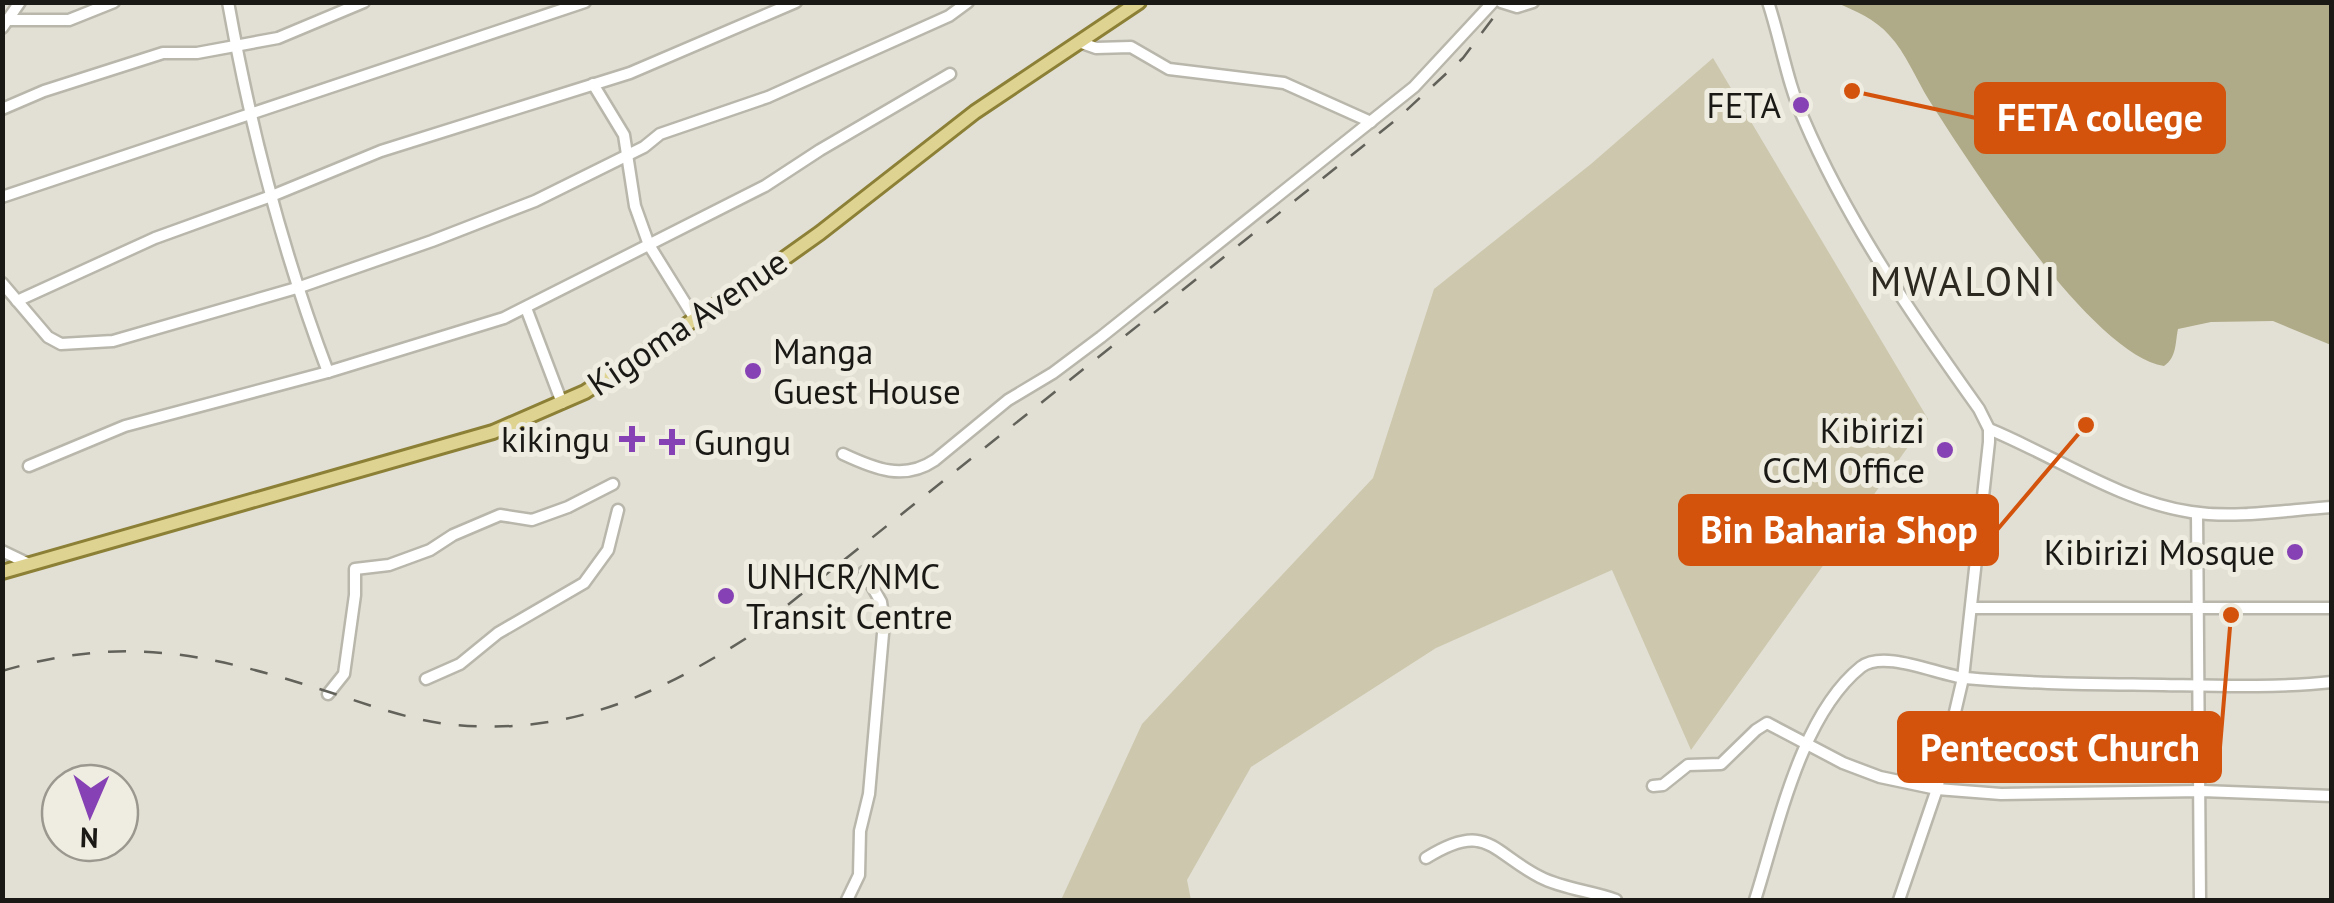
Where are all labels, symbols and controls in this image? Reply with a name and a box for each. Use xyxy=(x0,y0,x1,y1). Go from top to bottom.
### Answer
place label: FETA xyxy=(1707,82,1782,128)
callout: FETA college xyxy=(1976,84,2224,152)
text: FETA college xyxy=(1997,92,2203,141)
marker: FETA xyxy=(1790,94,1812,116)
street label: Kigoma Avenue xyxy=(578,238,796,406)
district label: MWALONI xyxy=(1870,255,2058,307)
place label: Manga Guest House xyxy=(773,328,961,414)
marker: Manga Guest House xyxy=(742,360,764,382)
place label: Kibirizi CCM Office xyxy=(1762,407,1925,493)
place label: kikingu xyxy=(501,416,610,462)
place label: Gungu xyxy=(694,419,791,465)
marker: kikingu xyxy=(619,426,645,452)
marker: Gungu xyxy=(659,429,685,455)
marker: Kibirizi CCM Office xyxy=(1934,439,1956,461)
callout: Bin Baharia Shop xyxy=(1680,496,1997,564)
text: Bin Baharia Shop xyxy=(1700,504,1978,553)
place label: Kibirizi Mosque xyxy=(2044,529,2275,575)
marker: Kibirizi Mosque xyxy=(2284,541,2306,563)
place label: UNHCR/NMC Transit Centre xyxy=(746,553,953,639)
marker: UNHCR/NMC Transit Centre xyxy=(715,585,737,607)
callout: Pentecost Church xyxy=(1899,713,2220,781)
text: Pentecost Church xyxy=(1920,722,2200,771)
north arrow xyxy=(40,763,140,863)
text: N xyxy=(79,820,99,857)

